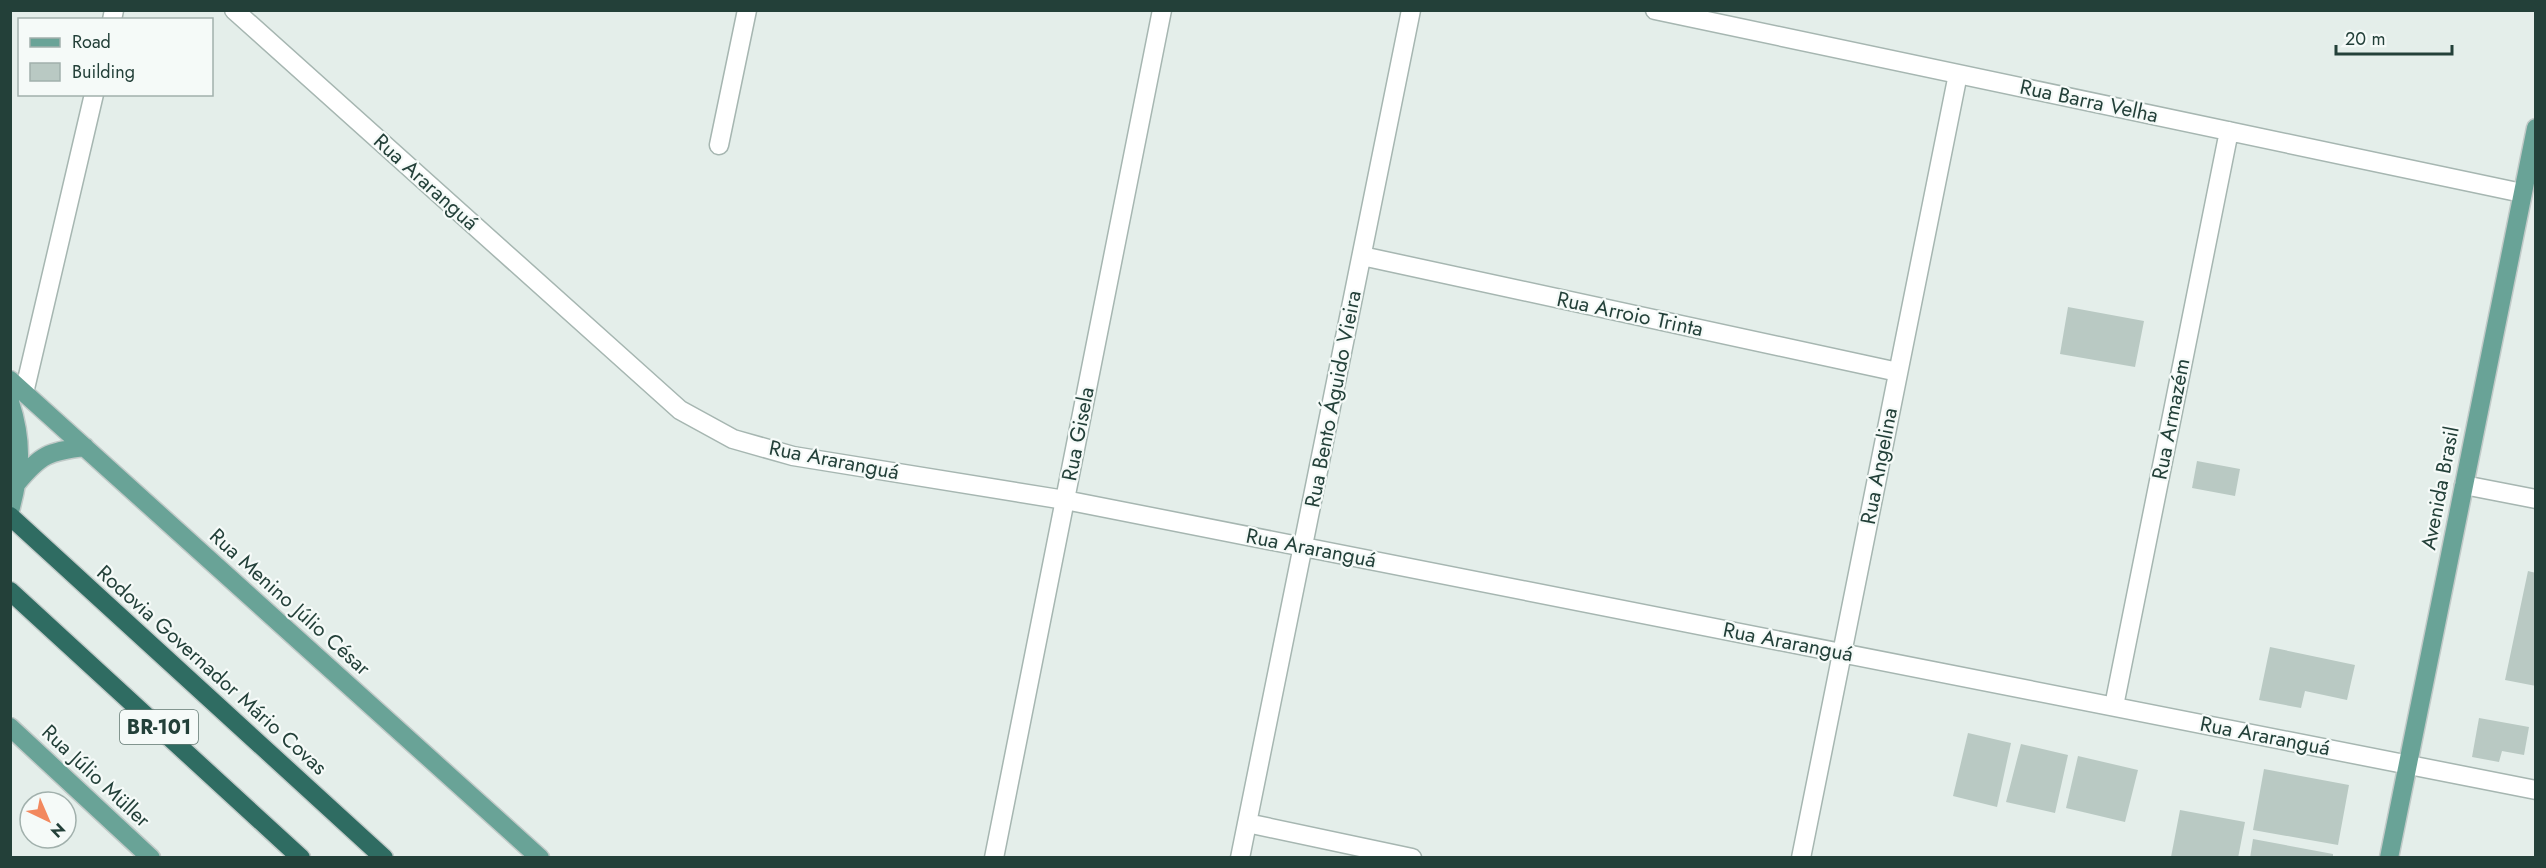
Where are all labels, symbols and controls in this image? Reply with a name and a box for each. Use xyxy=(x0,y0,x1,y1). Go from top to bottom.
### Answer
legend xyxy=(18,18,213,96)
scale bar xyxy=(2336,18,2452,56)
text: 20 m xyxy=(2345,26,2385,52)
text: Road xyxy=(72,29,111,55)
text: Building xyxy=(72,59,135,85)
street label: Rua Barra Velha xyxy=(2017,72,2161,130)
street label: Rua Araranguá xyxy=(367,127,485,237)
street label: Rua Arroio Trinta xyxy=(1554,284,1706,344)
street label: Rua Bento Águido Vieira xyxy=(1297,288,1369,510)
street label: Rua Armazém xyxy=(2145,356,2197,482)
street label: Rua Gisela xyxy=(1054,384,1102,484)
street label: Rua Angelina xyxy=(1853,405,1905,527)
street label: Avenida Brasil xyxy=(2413,424,2467,552)
street label: Rua Araranguá xyxy=(766,433,902,487)
street label: Rua Menino Júlio César xyxy=(203,521,378,683)
street label: Rua Araranguá xyxy=(1243,521,1379,575)
street label: Rodovia Governador Mário Covas xyxy=(90,558,334,782)
street label: Rua Araranguá xyxy=(1720,615,1856,669)
street label: Rua Araranguá xyxy=(2197,709,2333,763)
road number: BR-101 xyxy=(120,710,198,744)
street label: Rua Júlio Müller xyxy=(35,718,158,835)
north arrow xyxy=(18,790,78,850)
text: N xyxy=(46,818,71,843)

